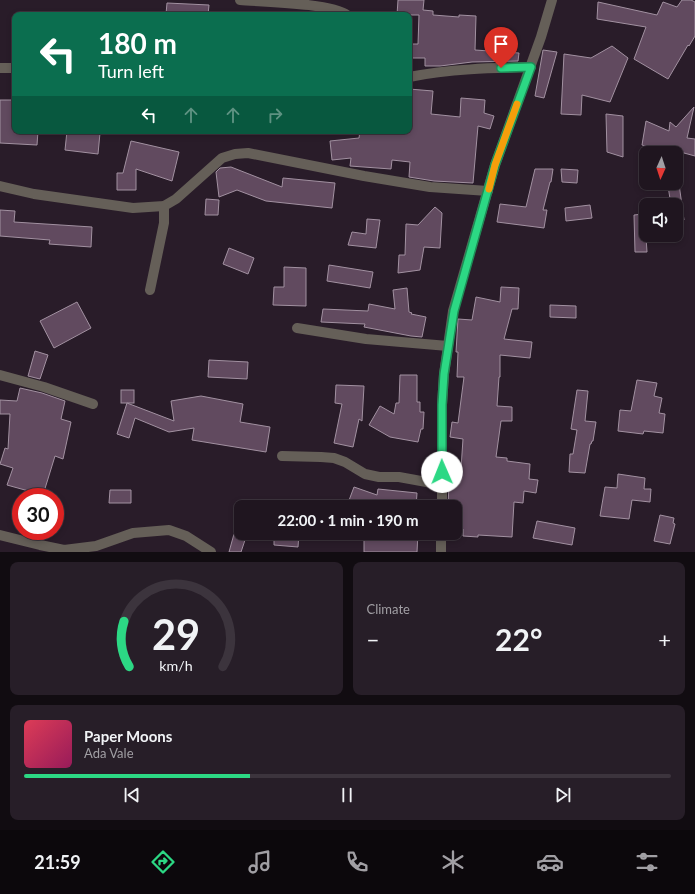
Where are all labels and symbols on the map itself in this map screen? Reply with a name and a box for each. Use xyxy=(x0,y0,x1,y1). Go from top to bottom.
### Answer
pin xyxy=(484,27,518,68)
north arrow xyxy=(639,146,683,190)
position arrow xyxy=(421,451,463,493)
speed limit sign: 30 xyxy=(12,488,64,540)

